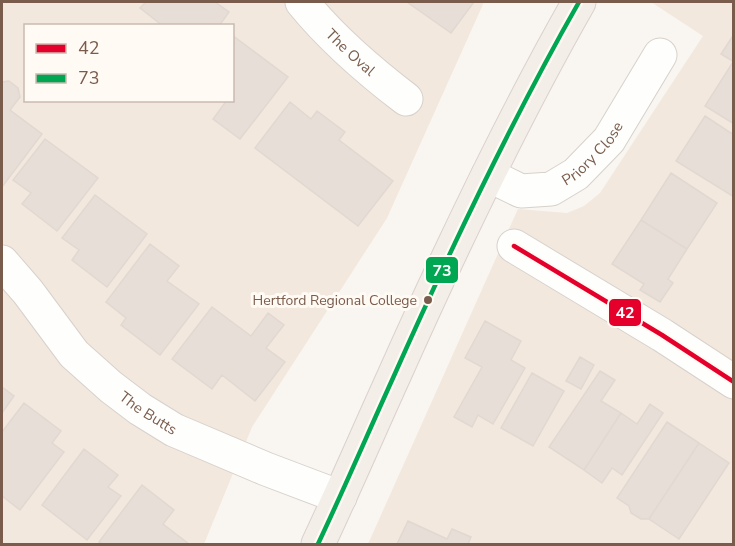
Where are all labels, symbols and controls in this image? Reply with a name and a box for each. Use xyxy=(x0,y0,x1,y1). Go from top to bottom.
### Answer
legend xyxy=(24,24,234,102)
street label: The Oval xyxy=(321,25,380,81)
text: 42 xyxy=(78,36,100,60)
text: 73 xyxy=(78,66,100,90)
street label: Priory Close xyxy=(558,118,628,190)
line badge: 73 xyxy=(425,256,459,284)
text: 73 xyxy=(432,260,452,282)
place label: Hertford Regional College xyxy=(253,291,417,310)
marker: Hertford Regional College xyxy=(422,294,434,306)
line badge: 42 xyxy=(608,298,642,327)
text: 42 xyxy=(615,302,635,324)
street label: The Butts xyxy=(115,387,181,440)

